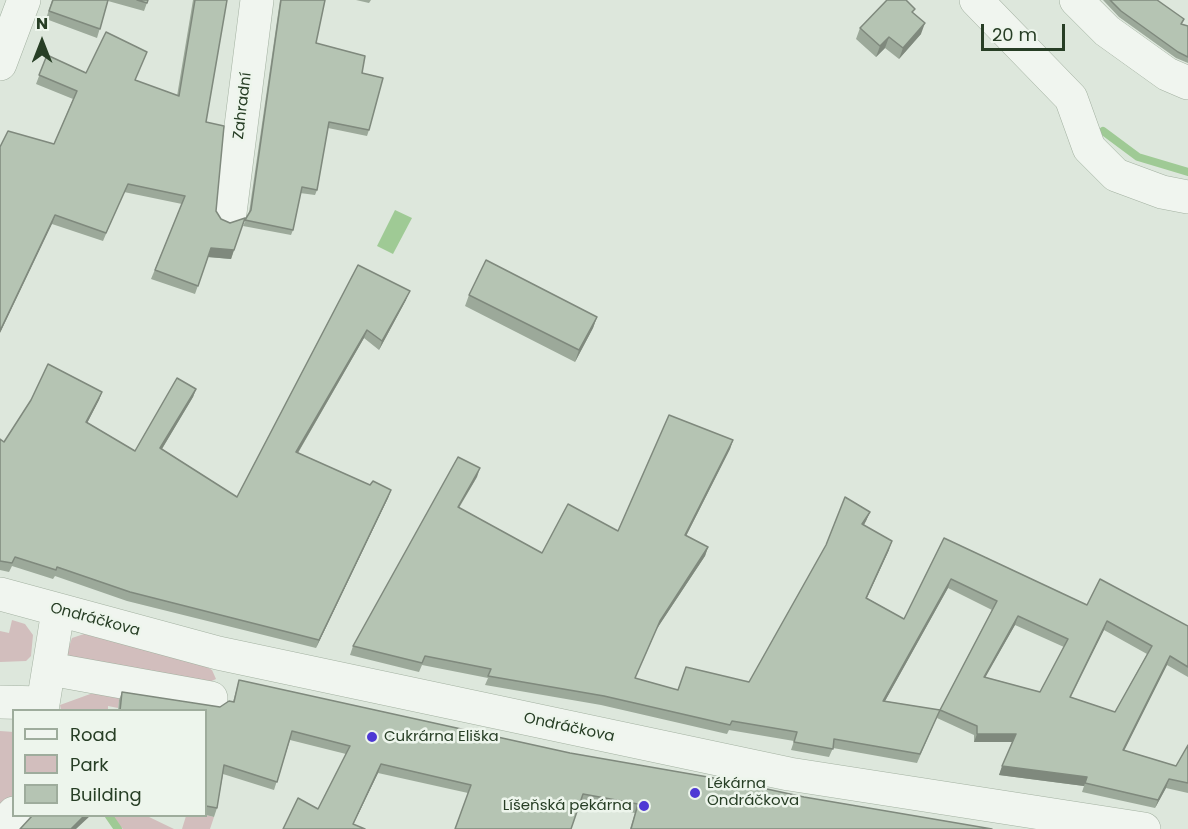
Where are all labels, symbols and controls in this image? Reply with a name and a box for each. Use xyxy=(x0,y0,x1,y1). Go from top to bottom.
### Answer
north arrow xyxy=(12,12,72,72)
text: N xyxy=(36,12,48,35)
scale bar xyxy=(984,12,1068,50)
text: 20 m xyxy=(992,22,1037,47)
street label: Zahradní xyxy=(230,72,256,140)
street label: Ondráčkova xyxy=(48,599,142,641)
legend xyxy=(12,709,207,817)
street label: Ondráčkova xyxy=(522,710,616,746)
text: Road xyxy=(70,722,117,747)
place label: Cukrárna Eliška xyxy=(384,728,499,746)
marker: Cukrárna Eliška xyxy=(365,730,379,744)
text: Park xyxy=(70,752,109,777)
place label: Lékárna Ondráčkova xyxy=(707,775,799,810)
text: Building xyxy=(70,782,142,807)
marker: Lékárna Ondráčkova xyxy=(688,786,702,800)
place label: Líšeňská pekárna xyxy=(503,797,632,815)
marker: Líšeňská pekárna xyxy=(637,799,651,813)

